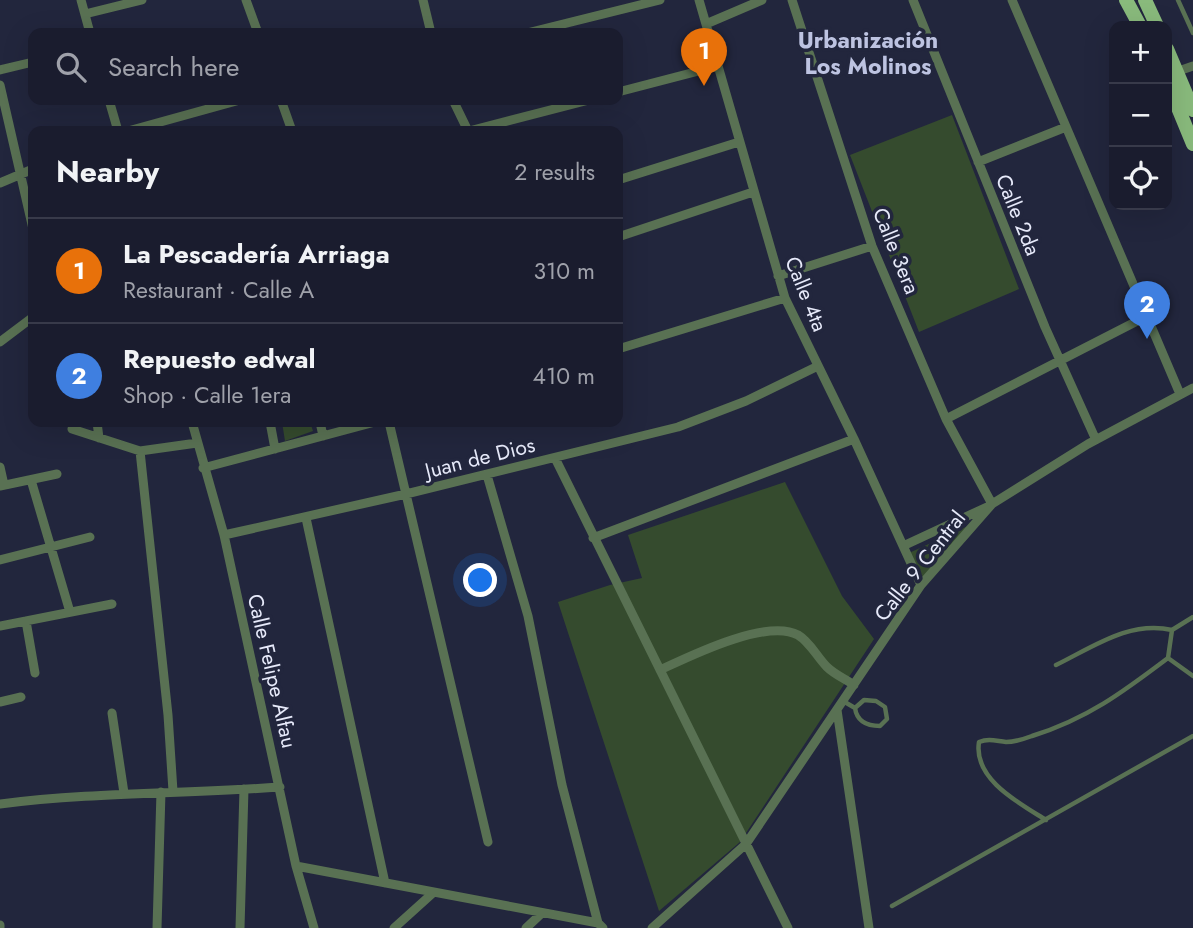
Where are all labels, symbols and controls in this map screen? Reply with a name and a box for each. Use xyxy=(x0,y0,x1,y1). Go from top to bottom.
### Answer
map controls xyxy=(1109,21,1172,210)
button: + xyxy=(1109,21,1172,84)
district label: Urbanización Los Molinos xyxy=(798,23,938,83)
search box xyxy=(28,28,623,105)
pin: 1 xyxy=(681,28,727,86)
icon: search xyxy=(52,48,90,86)
text: Search here xyxy=(108,48,240,86)
button: − xyxy=(1109,84,1172,147)
button: locate xyxy=(1109,147,1172,210)
text: Nearby xyxy=(56,150,159,193)
text: 2 results xyxy=(514,155,595,189)
street label: Calle 2da xyxy=(988,170,1048,260)
street label: Calle 3era xyxy=(865,203,927,299)
text: La Pescadería Arriaga xyxy=(123,235,390,273)
street label: Calle 4ta xyxy=(777,252,835,336)
text: 1 xyxy=(73,254,85,288)
text: 310 m xyxy=(533,254,595,288)
text: Restaurant · Calle A xyxy=(123,273,314,307)
pin: 2 xyxy=(1124,281,1170,339)
text: Repuesto edwal xyxy=(123,340,316,378)
text: 2 xyxy=(71,359,87,393)
text: 410 m xyxy=(533,359,595,393)
text: Shop · Calle 1era xyxy=(123,378,291,412)
street label: Juan de Dios xyxy=(419,430,538,487)
street label: Calle 9 Central xyxy=(867,504,973,628)
your location xyxy=(463,563,497,597)
street label: Calle Felipe Alfau xyxy=(240,591,304,751)

